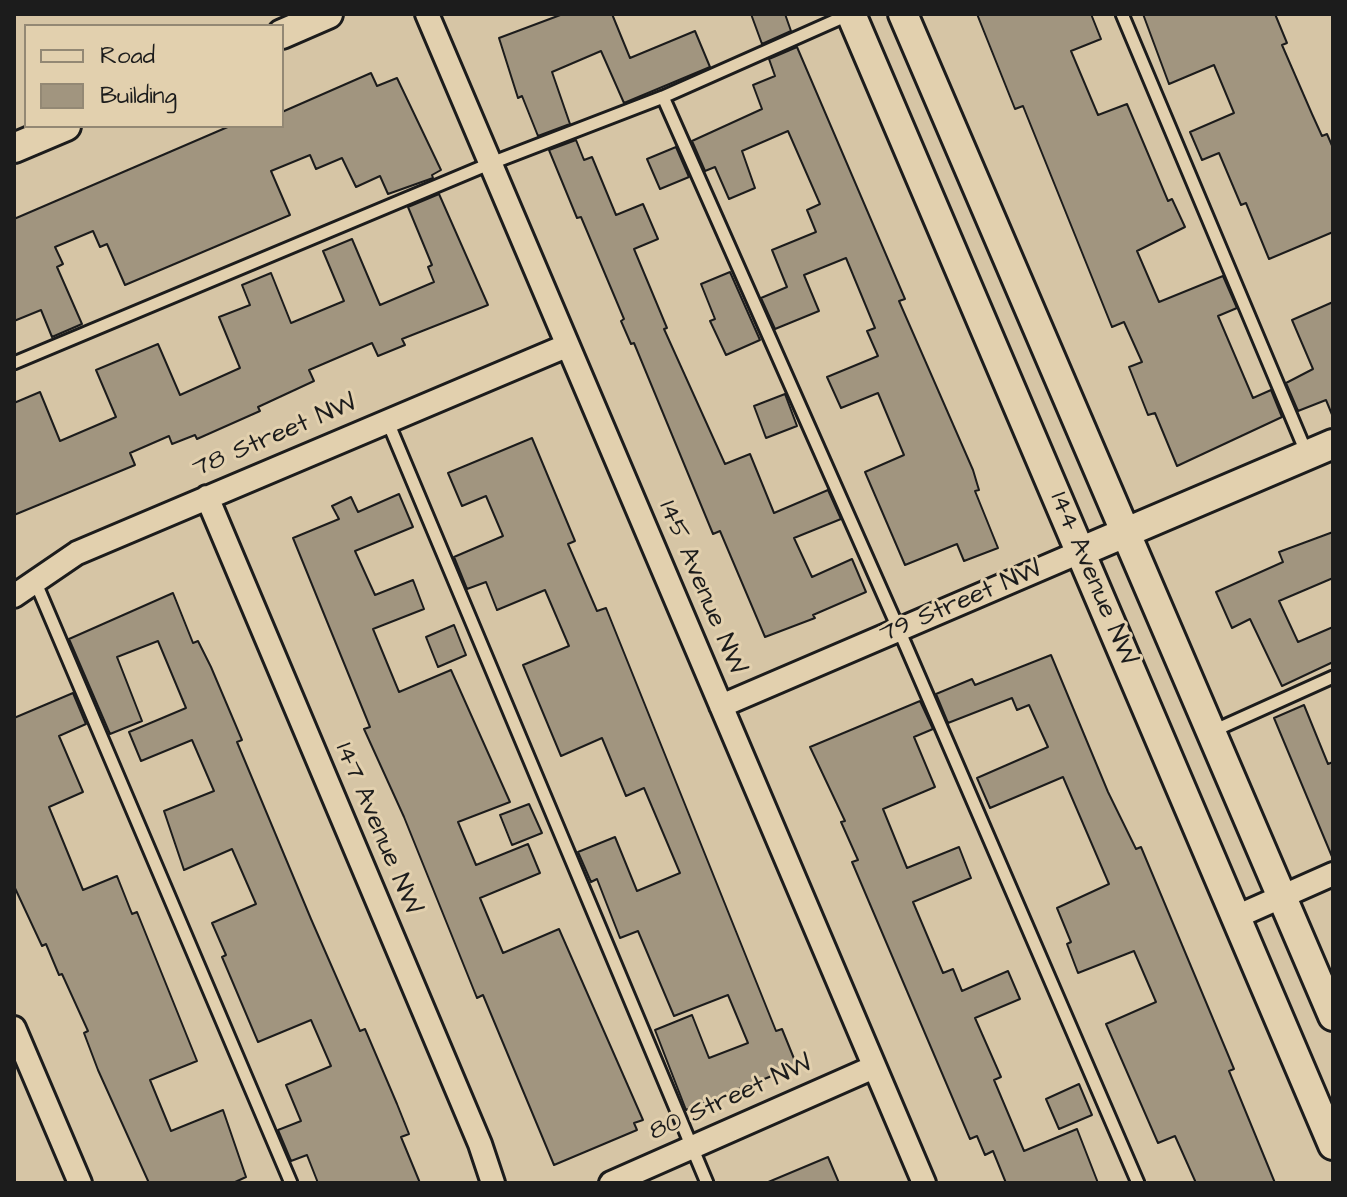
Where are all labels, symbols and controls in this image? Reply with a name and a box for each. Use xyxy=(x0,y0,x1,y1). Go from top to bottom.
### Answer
legend xyxy=(24,24,284,128)
text: Road xyxy=(100,39,155,73)
text: Building xyxy=(100,79,177,113)
street label: 78 Street NW xyxy=(189,389,361,485)
street label: 144 Avenue NW xyxy=(1042,488,1142,670)
street label: 145 Avenue NW xyxy=(650,497,752,679)
street label: 79 Street NW xyxy=(875,555,1047,651)
street label: 147 Avenue NW xyxy=(327,739,427,919)
street label: 80 Street NW xyxy=(645,1049,817,1149)

